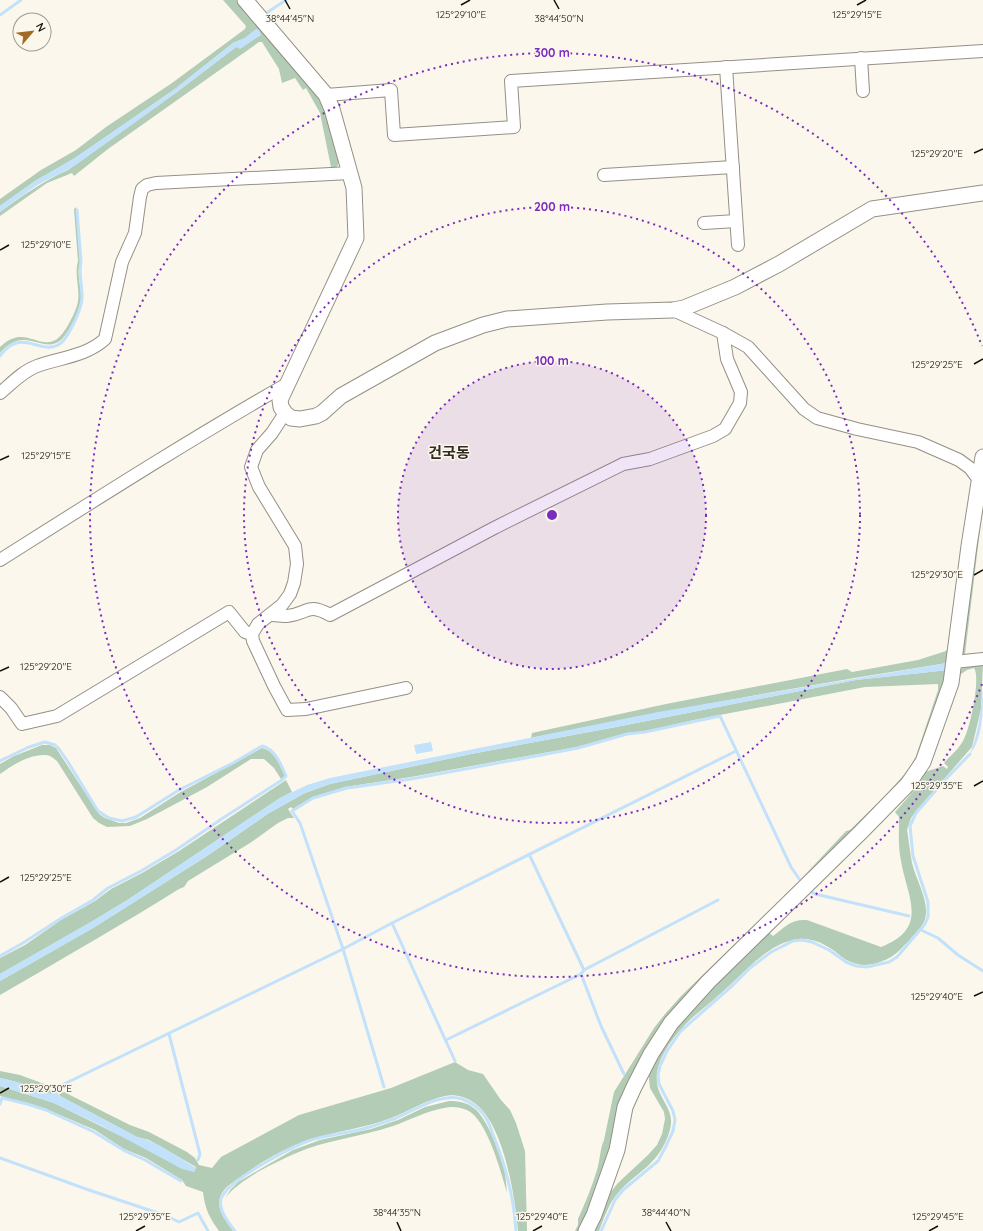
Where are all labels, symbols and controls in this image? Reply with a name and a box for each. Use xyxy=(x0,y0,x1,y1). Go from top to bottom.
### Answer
text: 125°29'10"E xyxy=(436,8,486,21)
text: 125°29'15"E xyxy=(832,8,882,21)
north arrow xyxy=(12,12,52,52)
text: 38°44'45"N xyxy=(266,12,314,25)
text: 38°44'50"N xyxy=(535,12,583,25)
text: N xyxy=(33,20,49,34)
text: 300 m xyxy=(534,45,570,60)
text: 125°29'20"E xyxy=(911,147,963,160)
text: 200 m xyxy=(534,199,570,214)
text: 125°29'10"E xyxy=(21,238,71,251)
text: 100 m xyxy=(535,353,569,368)
text: 125°29'25"E xyxy=(911,358,963,371)
district label: 건국동 xyxy=(428,443,470,462)
text: 125°29'15"E xyxy=(21,449,71,462)
centre of rings xyxy=(545,508,559,522)
text: 125°29'30"E xyxy=(911,568,963,581)
text: 125°29'20"E xyxy=(20,660,72,673)
text: 125°29'35"E xyxy=(911,779,963,792)
text: 125°29'25"E xyxy=(20,871,72,884)
text: 125°29'40"E xyxy=(911,990,963,1003)
text: 125°29'30"E xyxy=(20,1082,72,1095)
text: 38°44'35"N xyxy=(373,1206,421,1219)
text: 38°44'40"N xyxy=(642,1206,690,1219)
text: 125°29'35"E xyxy=(119,1210,171,1223)
text: 125°29'40"E xyxy=(516,1210,568,1223)
text: 125°29'45"E xyxy=(912,1210,964,1223)

